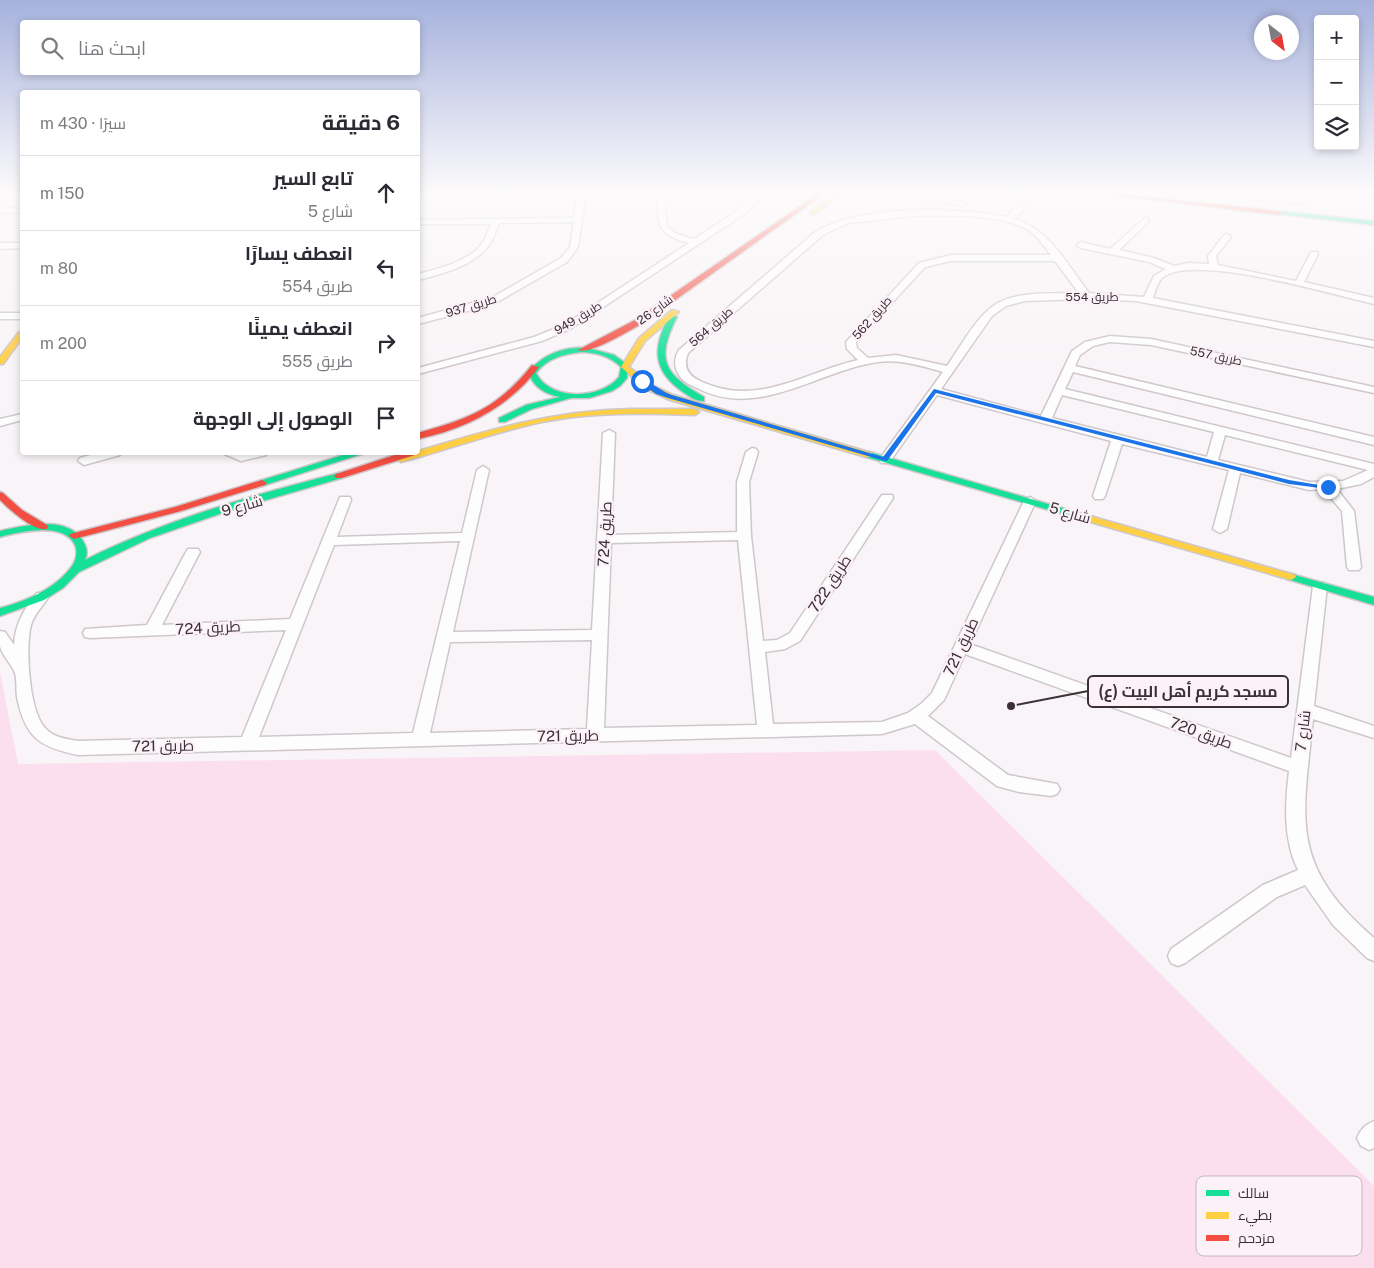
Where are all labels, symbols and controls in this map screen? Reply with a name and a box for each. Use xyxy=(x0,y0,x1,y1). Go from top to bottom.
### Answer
north arrow xyxy=(1254,15,1299,60)
map controls xyxy=(1314,15,1359,150)
button: + xyxy=(1314,15,1359,60)
search box xyxy=(20,20,420,75)
icon: search xyxy=(38,34,66,62)
text: ابحث هنا xyxy=(78,37,146,59)
button: − xyxy=(1314,60,1359,105)
button: layers xyxy=(1314,105,1359,150)
text: 6 دقيقة xyxy=(322,110,400,135)
text: سيرًا · 430 m xyxy=(40,114,126,133)
text: تابع السير xyxy=(273,167,353,189)
icon: ahead xyxy=(372,179,400,207)
text: 150 m xyxy=(40,184,84,203)
text: شارع 5 xyxy=(308,202,353,221)
text: انعطف يسارًا xyxy=(245,242,353,264)
icon: left xyxy=(372,254,400,282)
text: 80 m xyxy=(40,259,78,278)
text: طريق 554 xyxy=(282,277,353,296)
street label: طريق 554 xyxy=(1065,290,1119,304)
street label: طريق 937 xyxy=(444,292,498,320)
street label: شارع 26 xyxy=(634,292,676,328)
street label: طريق 562 xyxy=(849,293,895,342)
street label: طريق 949 xyxy=(552,298,604,338)
street label: طريق 564 xyxy=(686,304,736,350)
text: انعطف يمينًا xyxy=(247,317,353,339)
icon: right xyxy=(372,329,400,357)
text: 200 m xyxy=(40,334,87,353)
street label: طريق 557 xyxy=(1189,344,1243,368)
text: طريق 555 xyxy=(282,352,353,371)
route start xyxy=(631,370,654,393)
icon: arrive xyxy=(372,404,400,432)
text: الوصول إلى الوجهة xyxy=(193,407,353,429)
route end xyxy=(1317,476,1340,499)
street label: شارع 9 xyxy=(219,492,265,522)
street label: شارع 5 xyxy=(1047,499,1093,529)
street label: طريق 724 xyxy=(594,501,617,567)
street label: طريق 722 xyxy=(805,552,856,617)
street label: طريق 721 xyxy=(940,615,983,679)
street label: طريق 724 xyxy=(175,617,241,640)
callout: مسجد كريم أهل البيت (ع) xyxy=(1088,676,1288,707)
text: مسجد كريم أهل البيت (ع) xyxy=(1098,681,1278,703)
street label: شارع 7 xyxy=(1292,709,1316,753)
street label: طريق 720 xyxy=(1167,713,1235,754)
street label: طريق 721 xyxy=(537,726,599,747)
street label: طريق 721 xyxy=(132,736,194,757)
legend xyxy=(1196,1176,1362,1256)
text: سالك xyxy=(1238,1185,1269,1201)
text: بطيء xyxy=(1238,1207,1272,1227)
text: مزدحم xyxy=(1238,1230,1275,1248)

